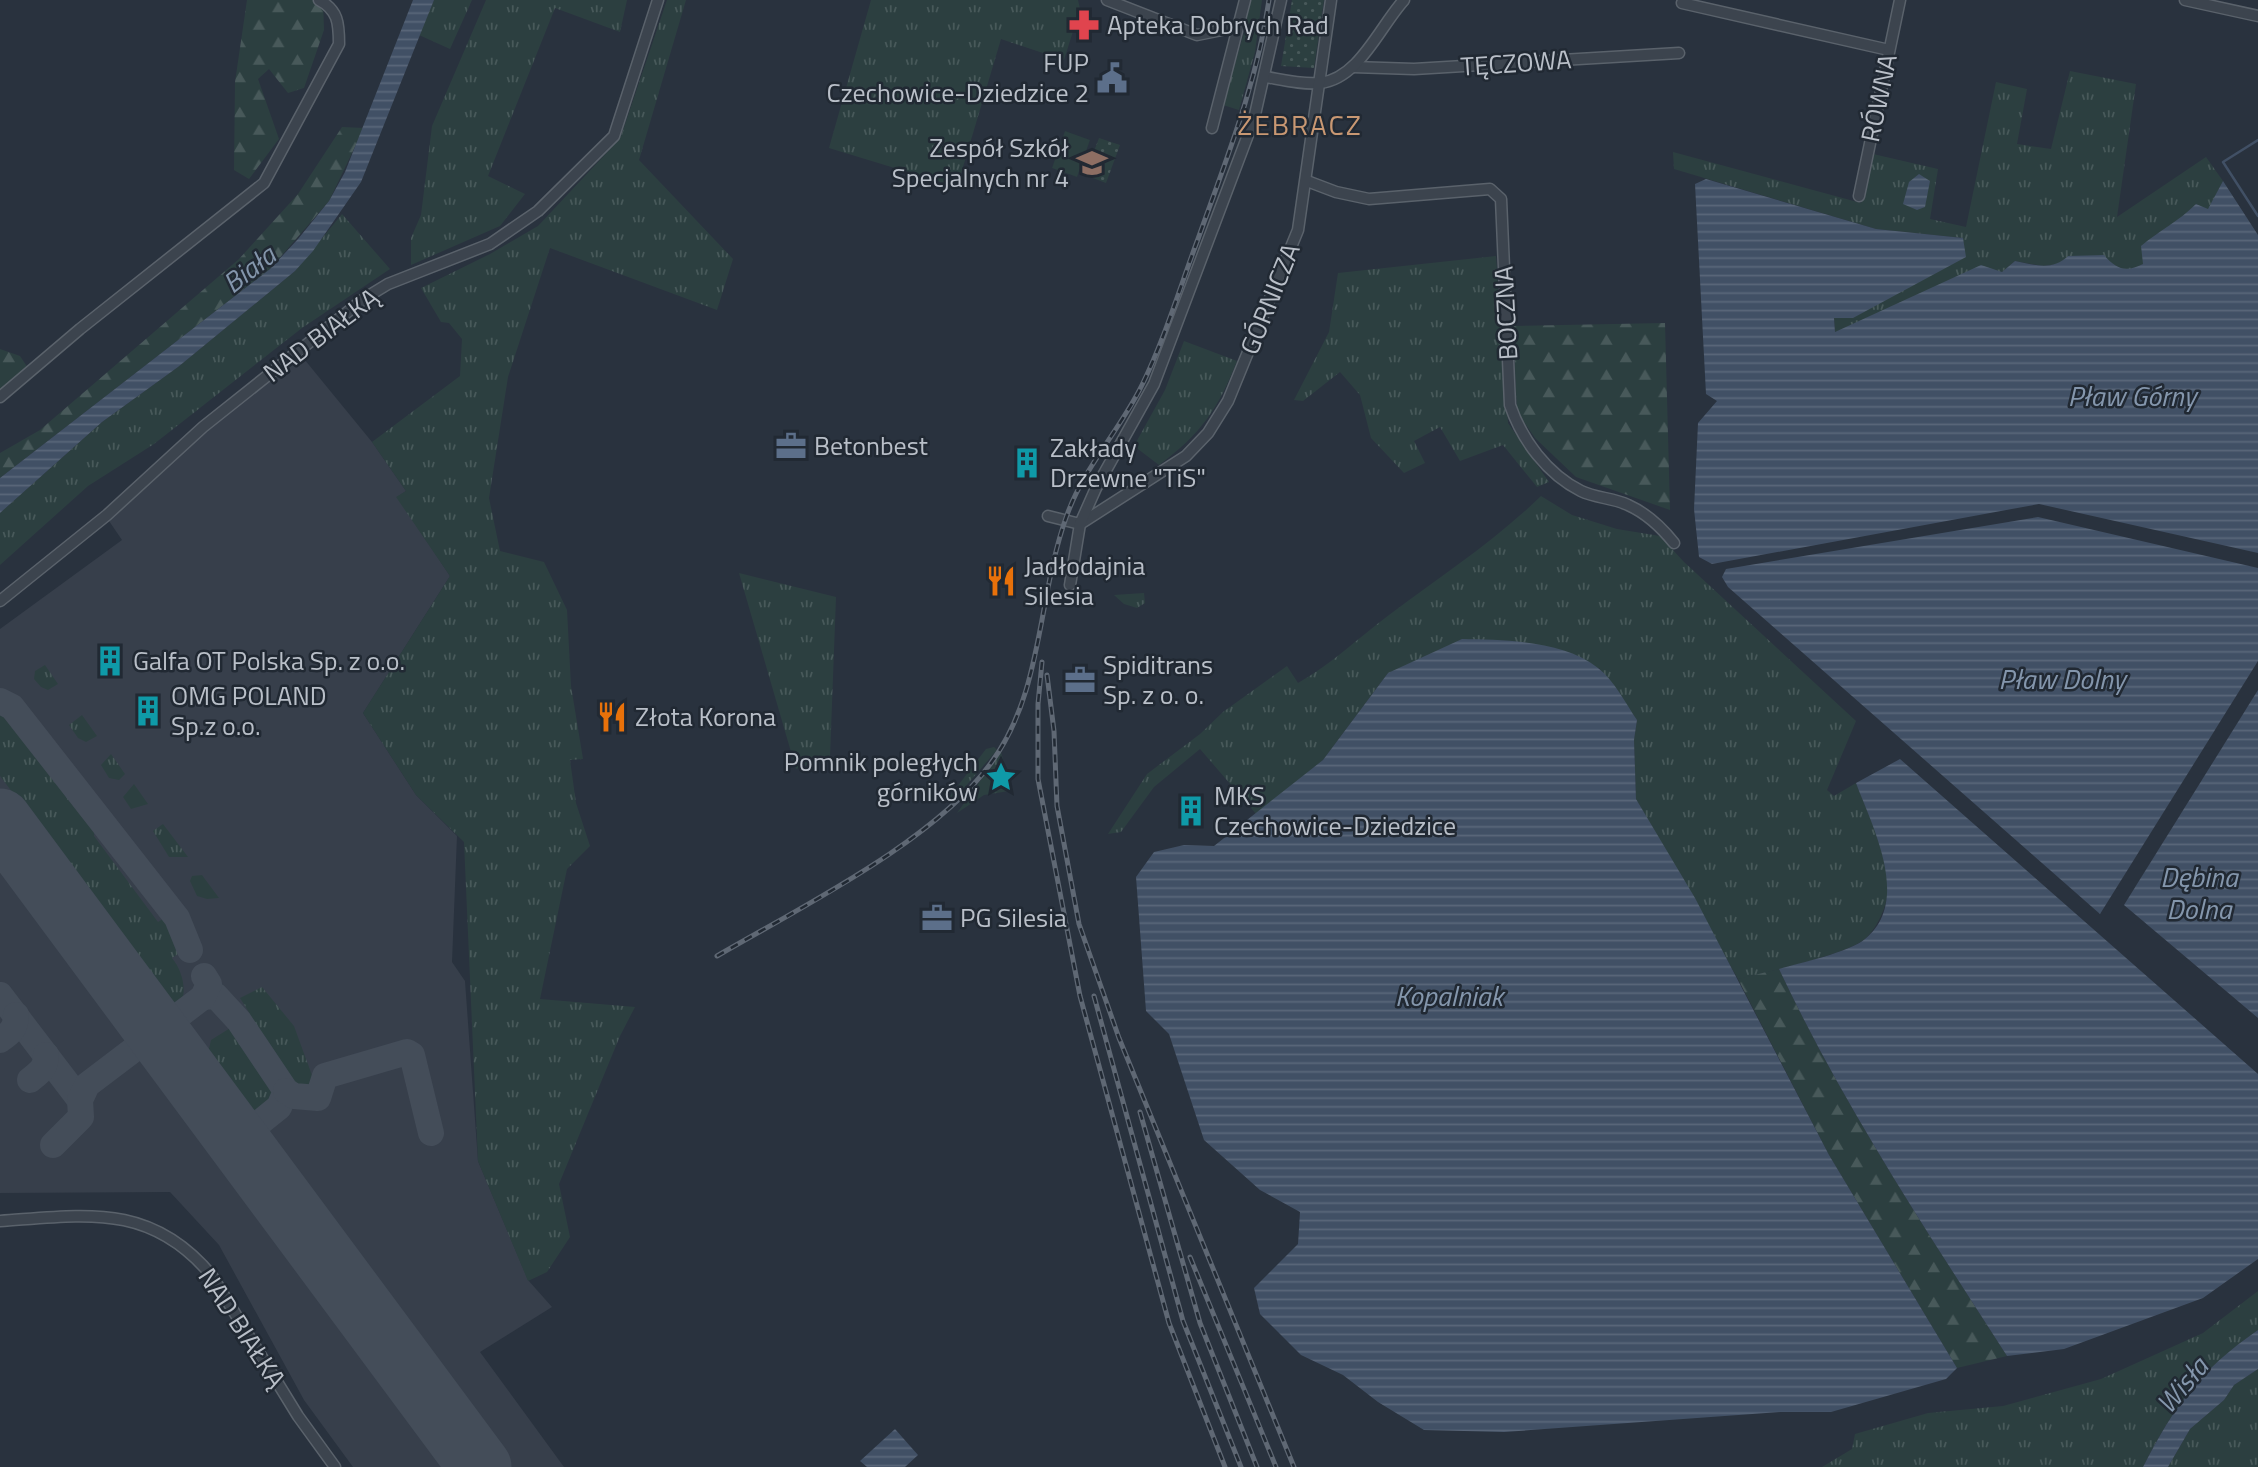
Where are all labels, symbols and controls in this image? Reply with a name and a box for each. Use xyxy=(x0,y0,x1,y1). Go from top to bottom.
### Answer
place label: Apteka Dobrych Rad xyxy=(1107,5,1329,44)
pharmacy icon: Apteka Dobrych Rad xyxy=(1067,8,1101,42)
street label: TĘCZOWA xyxy=(1459,39,1573,86)
place label: FUP Czechowice-Dziedzice 2 xyxy=(827,43,1089,112)
street label: RÓWNA xyxy=(1850,50,1907,146)
public building icon: FUP Czechowice-Dziedzice 2 xyxy=(1095,61,1129,95)
district label: ŻEBRACZ xyxy=(1237,103,1363,146)
place label: Zespół Szkół Specjalnych nr 4 xyxy=(892,128,1069,197)
school or university icon: Zespół Szkół Specjalnych nr 4 xyxy=(1075,146,1109,180)
water label: Biała xyxy=(213,233,286,303)
street label: GÓRNICZA xyxy=(1230,237,1309,360)
street label: BOCZNA xyxy=(1484,265,1527,361)
street label: NAD BIAŁKĄ xyxy=(255,278,387,391)
water label: Pław Górny xyxy=(2068,374,2200,417)
place label: Betonbest xyxy=(814,426,928,465)
place label: Zakłady Drzewne "TiS" xyxy=(1050,428,1206,497)
office icon: Betonbest xyxy=(774,429,808,463)
building icon: Zakłady Drzewne "TiS" xyxy=(1010,446,1044,480)
place label: Jadłodajnia Silesia xyxy=(1024,546,1145,615)
restaurant icon: Jadłodajnia Silesia xyxy=(984,564,1018,598)
place label: Galfa OT Polska Sp. z o.o. xyxy=(133,641,405,680)
building icon: Galfa OT Polska Sp. z o.o. xyxy=(93,644,127,678)
place label: Spiditrans Sp. z o. o. xyxy=(1103,645,1213,714)
water label: Pław Dolny xyxy=(1999,657,2129,700)
office icon: Spiditrans Sp. z o. o. xyxy=(1063,663,1097,697)
place label: OMG POLAND Sp.z o.o. xyxy=(171,676,327,745)
building icon: OMG POLAND Sp.z o.o. xyxy=(131,694,165,728)
place label: Złota Korona xyxy=(635,697,776,736)
restaurant icon: Złota Korona xyxy=(595,700,629,734)
place label: Pomnik poległych górników xyxy=(784,742,978,811)
place icon: Pomnik poległych górników xyxy=(984,760,1018,794)
place label: MKS Czechowice-Dziedzice xyxy=(1214,776,1456,845)
building icon: MKS Czechowice-Dziedzice xyxy=(1174,794,1208,828)
water label: Dębina Dolna xyxy=(2160,855,2240,930)
place label: PG Silesia xyxy=(960,898,1067,937)
office icon: PG Silesia xyxy=(920,901,954,935)
water label: Kopalniak xyxy=(1395,974,1507,1017)
street label: NAD BIAŁKĄ xyxy=(189,1260,296,1396)
water label: Wisła xyxy=(2145,1345,2219,1422)

